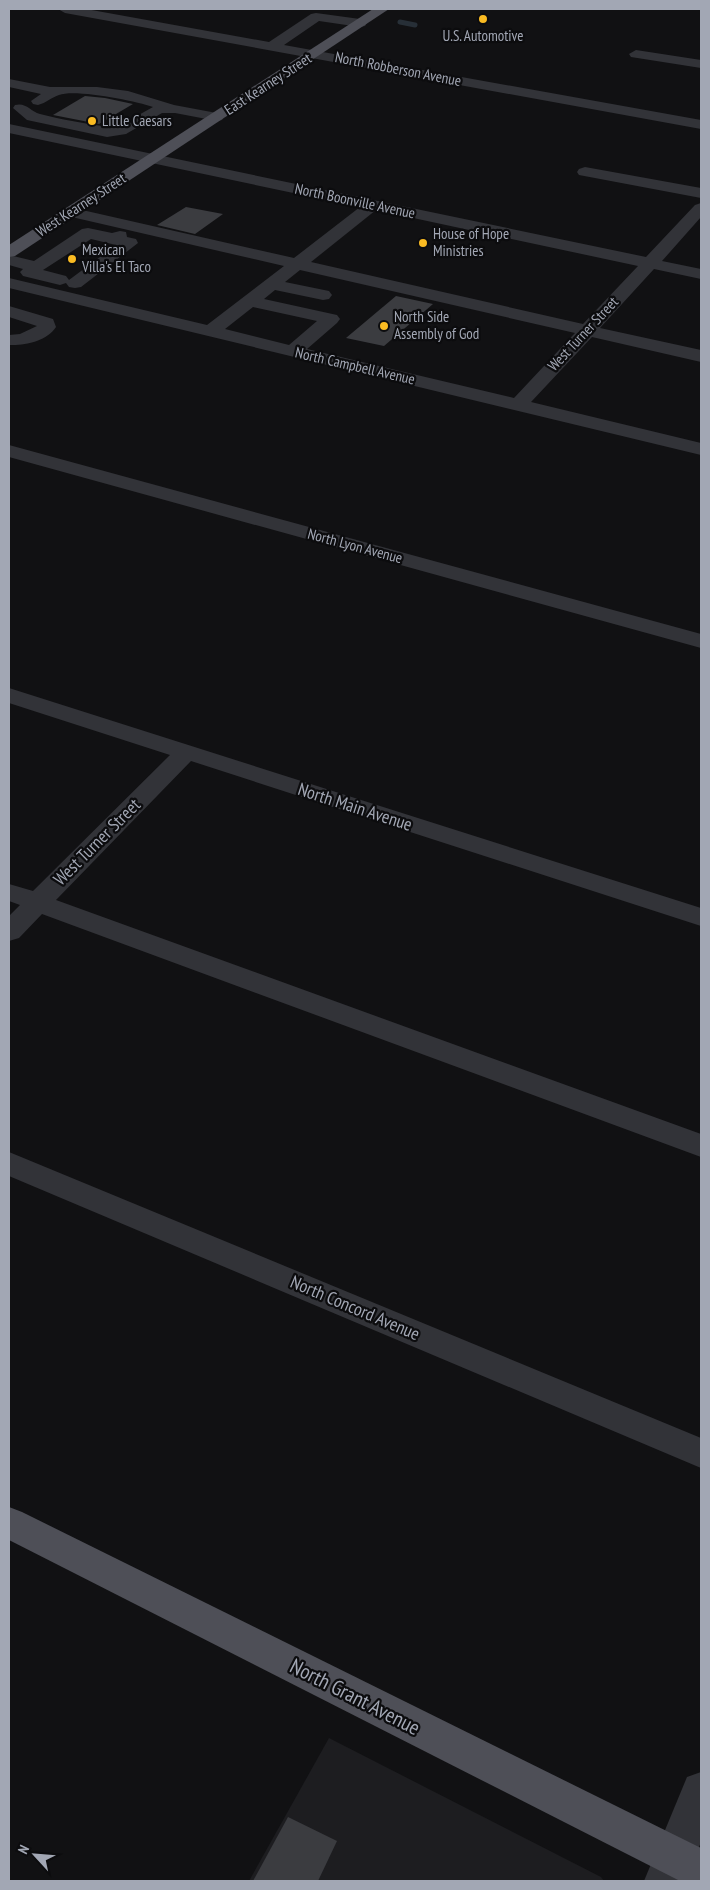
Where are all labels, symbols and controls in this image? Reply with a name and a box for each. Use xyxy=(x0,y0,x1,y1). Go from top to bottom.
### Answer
marker: U.S. Automotive xyxy=(477,13,489,25)
place label: U.S. Automotive xyxy=(442,26,524,45)
street label: North Robberson Avenue xyxy=(333,47,463,90)
street label: East Kearney Street xyxy=(221,48,315,119)
place label: Little Caesars xyxy=(102,111,172,130)
marker: Little Caesars xyxy=(86,115,98,127)
street label: West Kearney Street xyxy=(32,169,129,241)
street label: North Boonville Avenue xyxy=(293,178,417,223)
place label: House of Hope Ministries xyxy=(433,224,509,260)
marker: House of Hope Ministries xyxy=(417,237,429,249)
place label: Mexican Villa's El Taco xyxy=(81,240,151,276)
marker: Mexican Villa's El Taco xyxy=(66,253,78,265)
street label: West Turner Street xyxy=(543,292,622,375)
place label: North Side Assembly of God xyxy=(394,307,479,343)
marker: North Side Assembly of God xyxy=(378,320,390,332)
street label: North Campbell Avenue xyxy=(293,343,417,389)
street label: North Lyon Avenue xyxy=(306,524,405,567)
street label: North Main Avenue xyxy=(295,777,415,836)
street label: West Turner Street xyxy=(48,793,145,890)
street label: North Concord Avenue xyxy=(287,1270,423,1345)
street label: North Grant Avenue xyxy=(286,1652,425,1741)
north arrow xyxy=(10,1830,60,1880)
text: N xyxy=(14,1842,33,1857)

